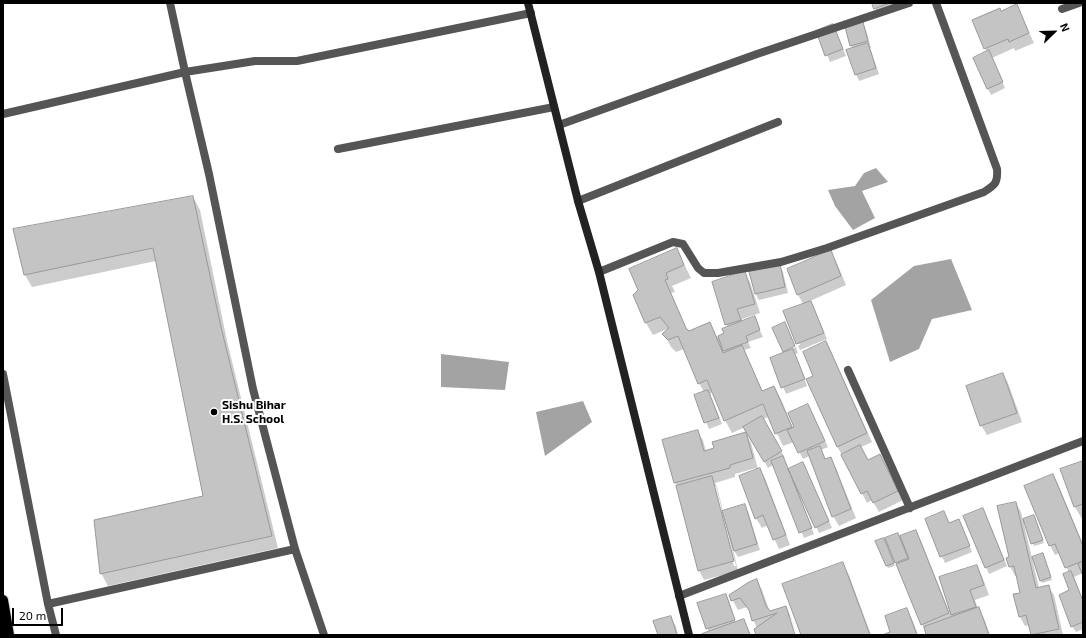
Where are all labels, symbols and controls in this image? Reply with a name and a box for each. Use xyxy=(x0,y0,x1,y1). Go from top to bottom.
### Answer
north arrow xyxy=(1034,12,1074,52)
text: N xyxy=(1058,21,1073,33)
place label: Sishu Bihar H.S. School xyxy=(222,398,286,426)
marker: Sishu Bihar H.S. School xyxy=(209,407,219,417)
scale bar xyxy=(14,600,65,626)
text: 20 m xyxy=(19,608,46,622)

